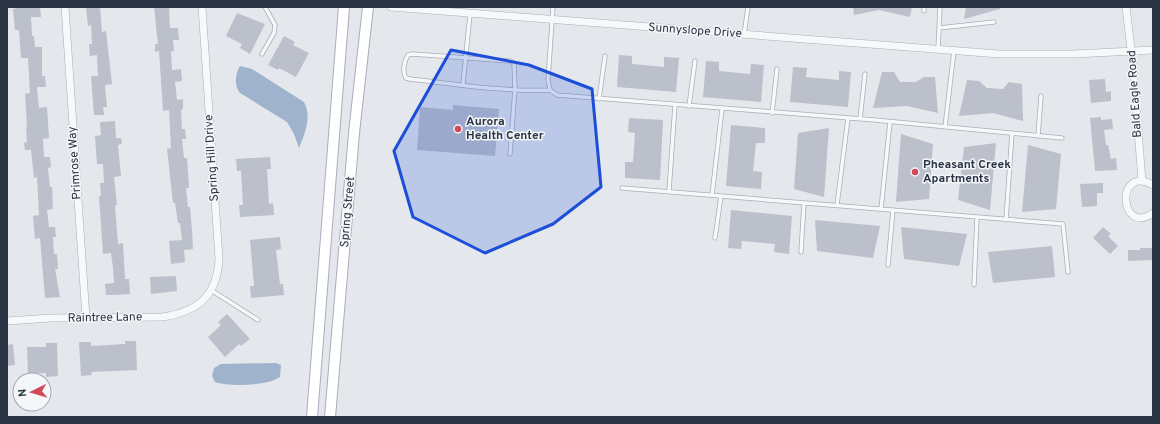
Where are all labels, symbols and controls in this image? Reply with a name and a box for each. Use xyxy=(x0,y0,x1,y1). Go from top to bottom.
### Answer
street label: Sunnyslope Drive xyxy=(648,20,742,42)
street label: Bald Eagle Road xyxy=(1124,50,1146,138)
street label: Spring Hill Drive xyxy=(201,114,223,202)
place label: Aurora Health Center xyxy=(466,114,544,144)
marker: Aurora Health Center xyxy=(453,124,463,134)
street label: Primrose Way xyxy=(64,126,86,200)
place label: Pheasant Creek Apartments xyxy=(923,157,1011,187)
marker: Pheasant Creek Apartments xyxy=(910,167,920,177)
street label: Spring Street xyxy=(337,176,359,248)
street label: Raintree Lane xyxy=(67,309,143,327)
north arrow xyxy=(12,372,52,412)
text: N xyxy=(16,388,30,397)

